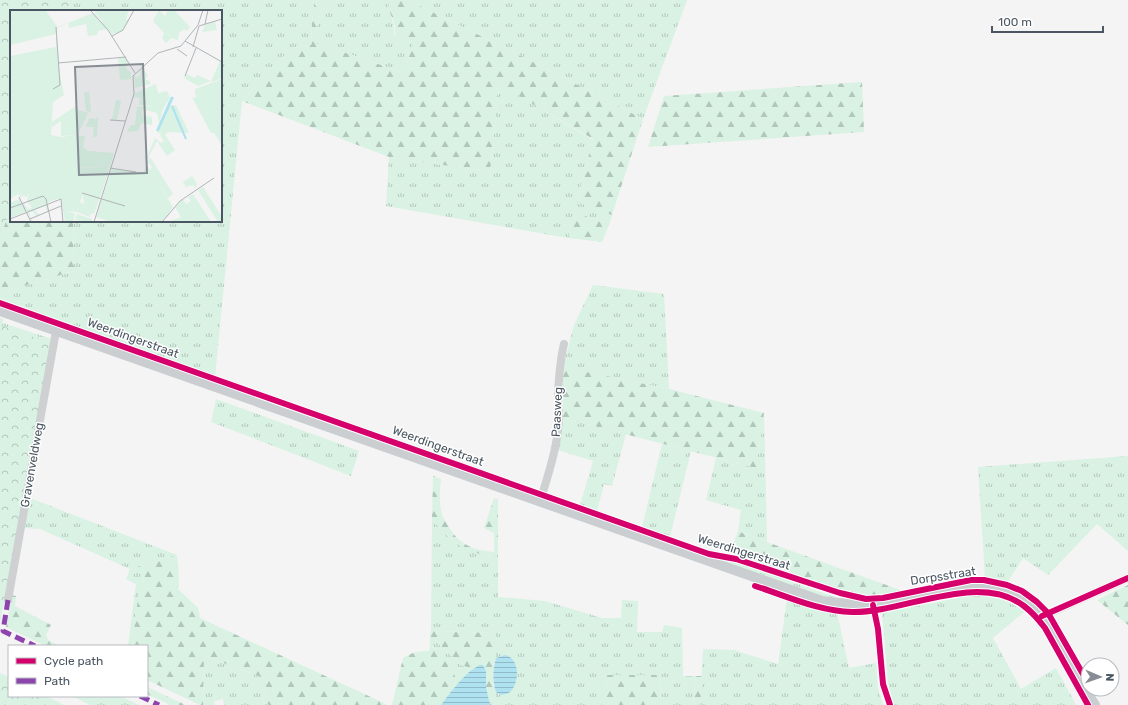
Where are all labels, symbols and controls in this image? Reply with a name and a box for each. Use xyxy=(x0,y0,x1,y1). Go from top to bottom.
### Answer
scale bar xyxy=(992,8,1103,34)
inset map xyxy=(10,10,222,222)
text: 100 m xyxy=(998,15,1032,29)
street label: Weerdingerstraat xyxy=(85,315,181,361)
street label: Paasweg xyxy=(549,387,565,437)
street label: Gravenveldweg xyxy=(18,421,46,509)
street label: Weerdingerstraat xyxy=(390,423,486,469)
street label: Weerdingerstraat xyxy=(696,531,792,573)
street label: Dorpsstraat xyxy=(909,564,977,588)
legend xyxy=(8,645,148,697)
text: Cycle path xyxy=(44,654,103,668)
north arrow xyxy=(1080,657,1120,697)
text: N xyxy=(1103,673,1116,682)
text: Path xyxy=(44,674,70,688)

